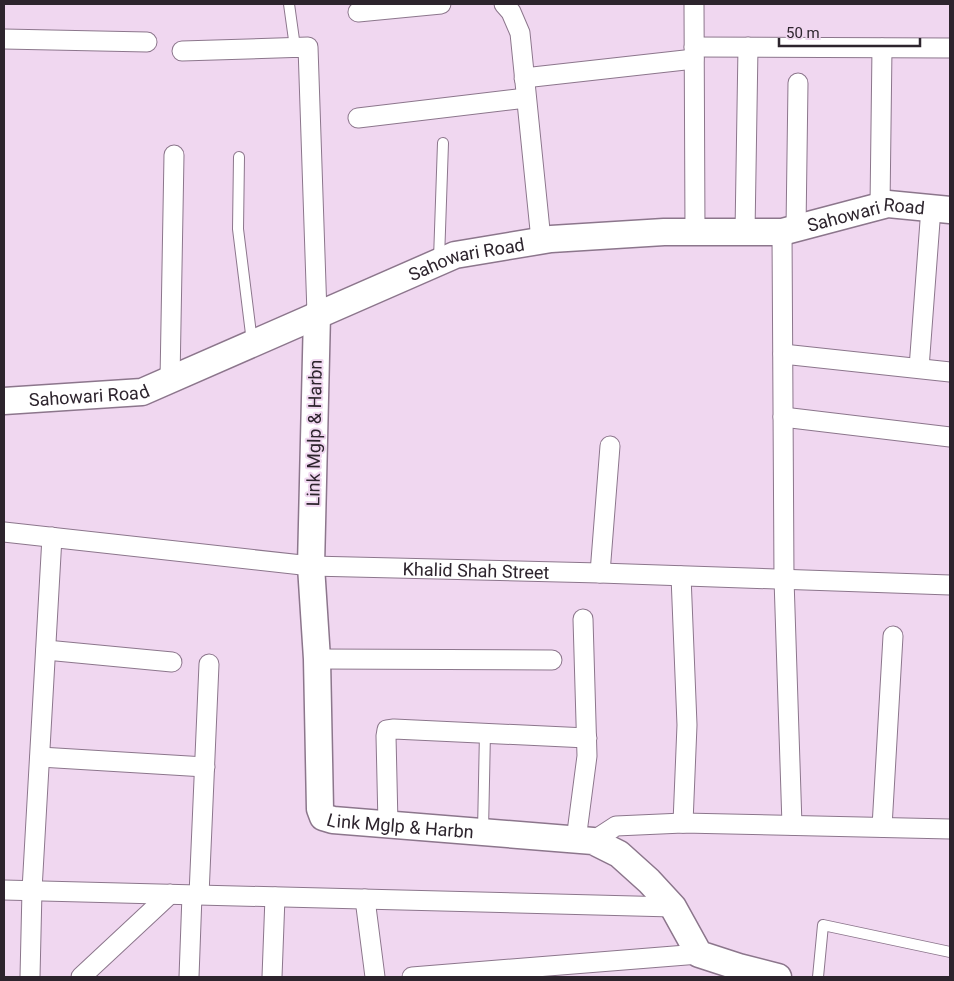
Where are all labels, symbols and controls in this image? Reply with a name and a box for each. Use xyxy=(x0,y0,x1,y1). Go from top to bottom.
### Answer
scale bar xyxy=(779,15,920,47)
text: 50 m xyxy=(786,24,820,42)
street label: Sahowari Road xyxy=(805,193,926,235)
street label: Sahowari Road xyxy=(405,233,526,285)
street label: Link Mglp & Harbn xyxy=(302,359,326,507)
street label: Sahowari Road xyxy=(28,380,152,410)
street label: Khalid Shah Street xyxy=(402,558,550,582)
street label: Link Mglp & Harbn xyxy=(324,808,475,842)

